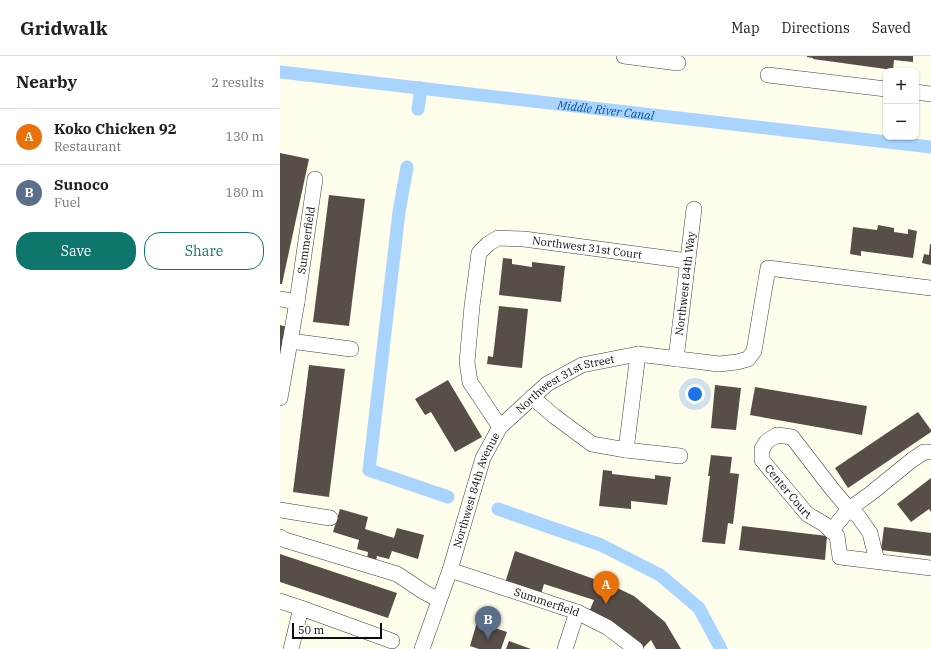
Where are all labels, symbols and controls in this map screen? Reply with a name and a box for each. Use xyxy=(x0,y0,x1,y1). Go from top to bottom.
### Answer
text: Gridwalk xyxy=(20,16,107,40)
text: Map xyxy=(731,19,760,37)
text: Directions xyxy=(782,19,850,37)
text: Saved xyxy=(872,19,911,37)
map controls xyxy=(883,68,919,140)
button: + xyxy=(883,68,919,104)
text: Nearby xyxy=(16,71,77,93)
text: 2 results xyxy=(211,74,264,91)
water label: Middle River Canal xyxy=(556,96,656,123)
button: − xyxy=(883,104,919,140)
text: Koko Chicken 92 xyxy=(54,119,177,138)
text: A xyxy=(24,128,34,145)
text: 130 m xyxy=(225,128,264,145)
text: Restaurant xyxy=(54,138,121,155)
text: Sunoco xyxy=(54,175,109,194)
text: B xyxy=(24,184,34,201)
text: 180 m xyxy=(225,184,264,201)
text: Fuel xyxy=(54,194,81,211)
street label: Summerfield xyxy=(294,205,318,275)
street label: Northwest 84th Way xyxy=(672,231,698,336)
button: Save xyxy=(16,232,136,270)
button: Share xyxy=(144,232,264,270)
street label: Northwest 31st Court xyxy=(531,233,643,262)
street label: Northwest 31st Street xyxy=(513,352,616,416)
your location xyxy=(685,384,705,404)
street label: Northwest 84th Avenue xyxy=(450,430,503,550)
street label: Center Court xyxy=(762,461,814,522)
pin: A xyxy=(593,571,619,604)
street label: Summerfield xyxy=(512,585,582,619)
pin: B xyxy=(475,606,501,639)
scale bar xyxy=(292,621,382,640)
text: 50 m xyxy=(298,623,324,637)

